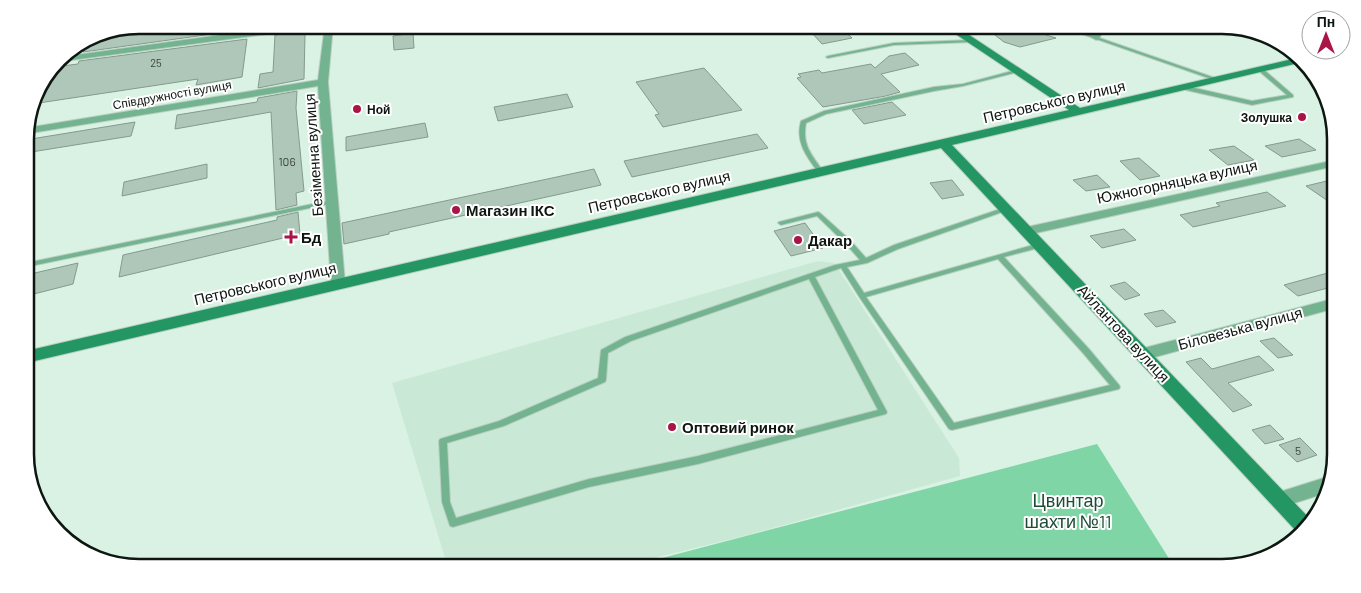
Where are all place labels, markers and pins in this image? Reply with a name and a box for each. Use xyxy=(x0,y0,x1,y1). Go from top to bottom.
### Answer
place label: Ной xyxy=(367,102,390,116)
marker: Ной xyxy=(351,103,363,115)
place label: Золушка xyxy=(1241,110,1292,125)
marker: Золушка xyxy=(1296,111,1308,123)
place label: Магазин ІКС xyxy=(466,201,555,219)
marker: Магазин ІКС xyxy=(450,204,462,216)
place label: Бд xyxy=(301,228,322,246)
marker: Бд xyxy=(285,231,297,243)
place label: Дакар xyxy=(808,231,852,249)
marker: Дакар xyxy=(792,234,804,246)
place label: Оптовий ринок xyxy=(682,418,794,436)
marker: Оптовий ринок xyxy=(666,421,678,433)

